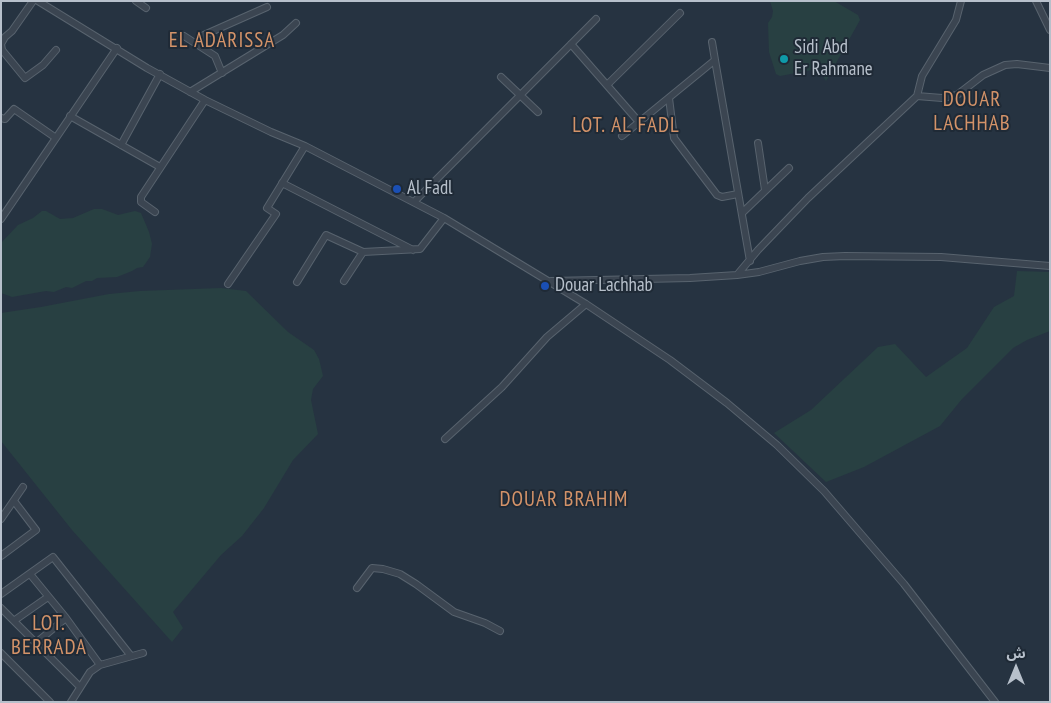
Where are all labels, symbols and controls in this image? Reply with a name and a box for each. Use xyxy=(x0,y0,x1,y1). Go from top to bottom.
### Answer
district label: EL ADARISSA xyxy=(167,28,277,54)
place label: Sidi Abd Er Rahmane xyxy=(794,37,873,81)
marker: Sidi Abd Er Rahmane xyxy=(778,53,790,65)
district label: DOUAR LACHHAB xyxy=(932,87,1012,137)
district label: LOT. AL FADL xyxy=(571,113,681,139)
place label: Al Fadl xyxy=(407,178,453,200)
marker: Al Fadl xyxy=(391,183,403,195)
place label: Douar Lachhab xyxy=(555,275,653,297)
marker: Douar Lachhab xyxy=(539,280,551,292)
district label: DOUAR BRAHIM xyxy=(498,487,630,513)
district label: LOT. BERRADA xyxy=(10,611,88,661)
north arrow xyxy=(991,643,1041,693)
text: ش xyxy=(1006,644,1026,662)

